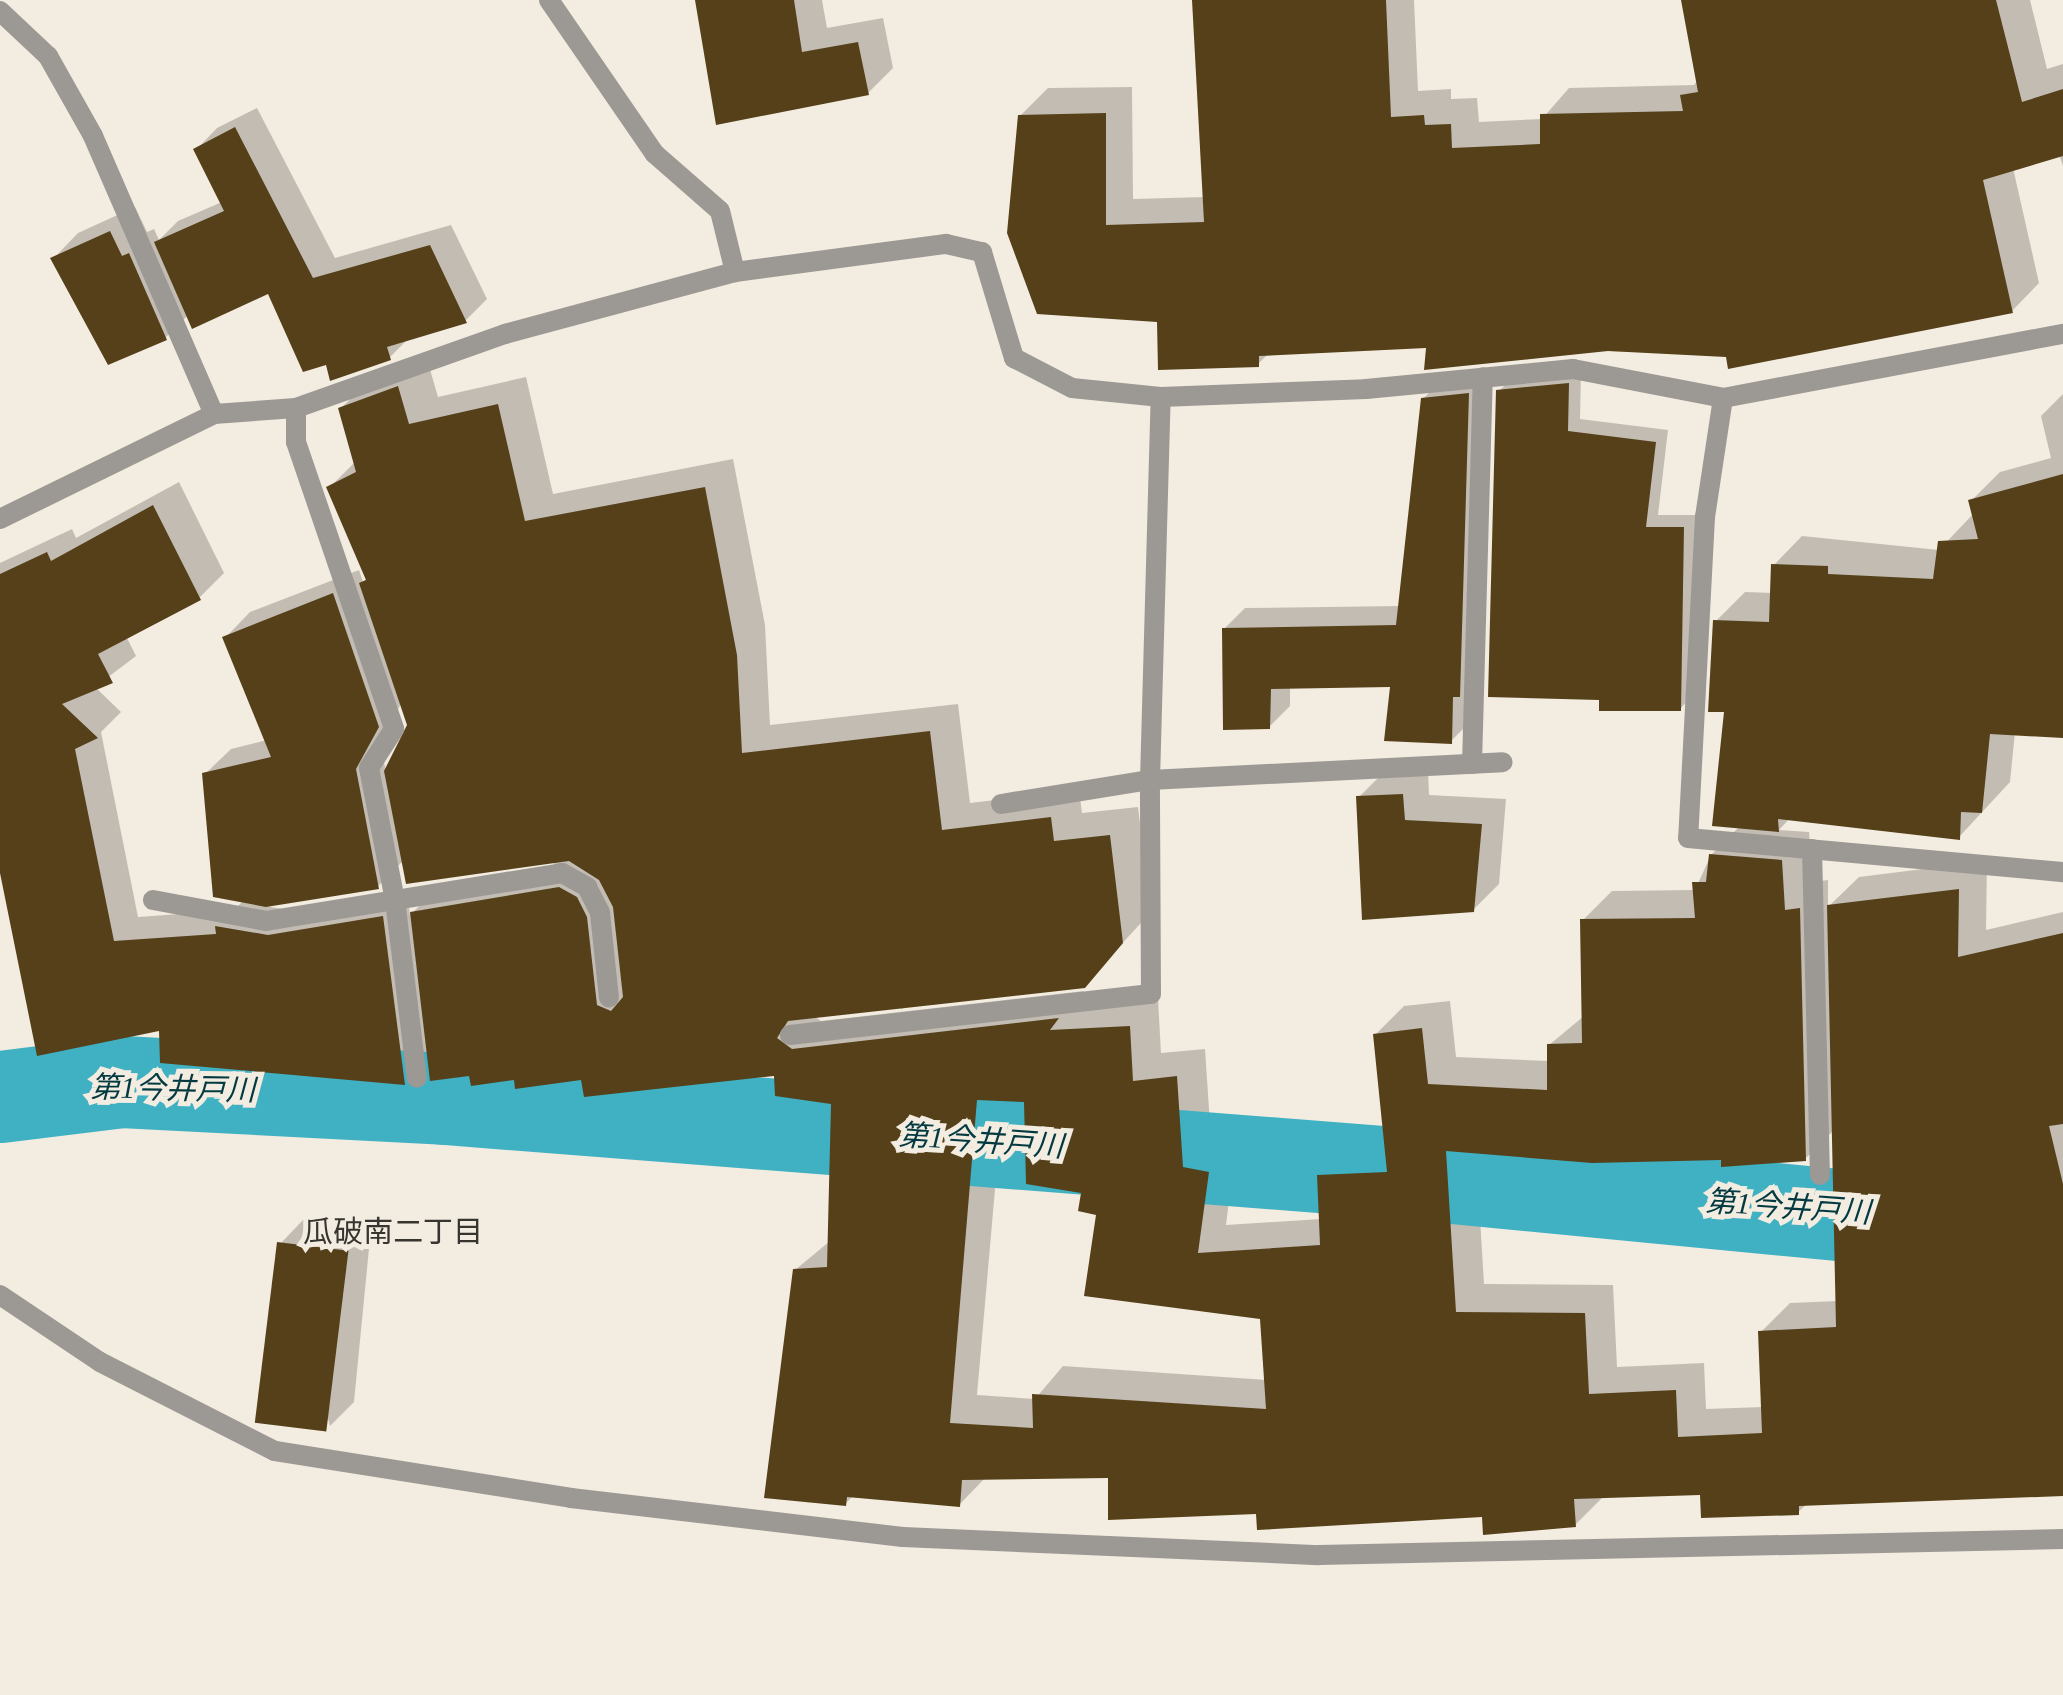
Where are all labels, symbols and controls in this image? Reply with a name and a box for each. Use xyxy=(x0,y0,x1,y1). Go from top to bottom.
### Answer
water label: 第1今井戸川 xyxy=(90,1070,256,1108)
water label: 第1今井戸川 xyxy=(897,1117,1065,1165)
water label: 第1今井戸川 xyxy=(1704,1183,1872,1231)
district label: 瓜破南二丁目 xyxy=(303,1214,483,1250)

